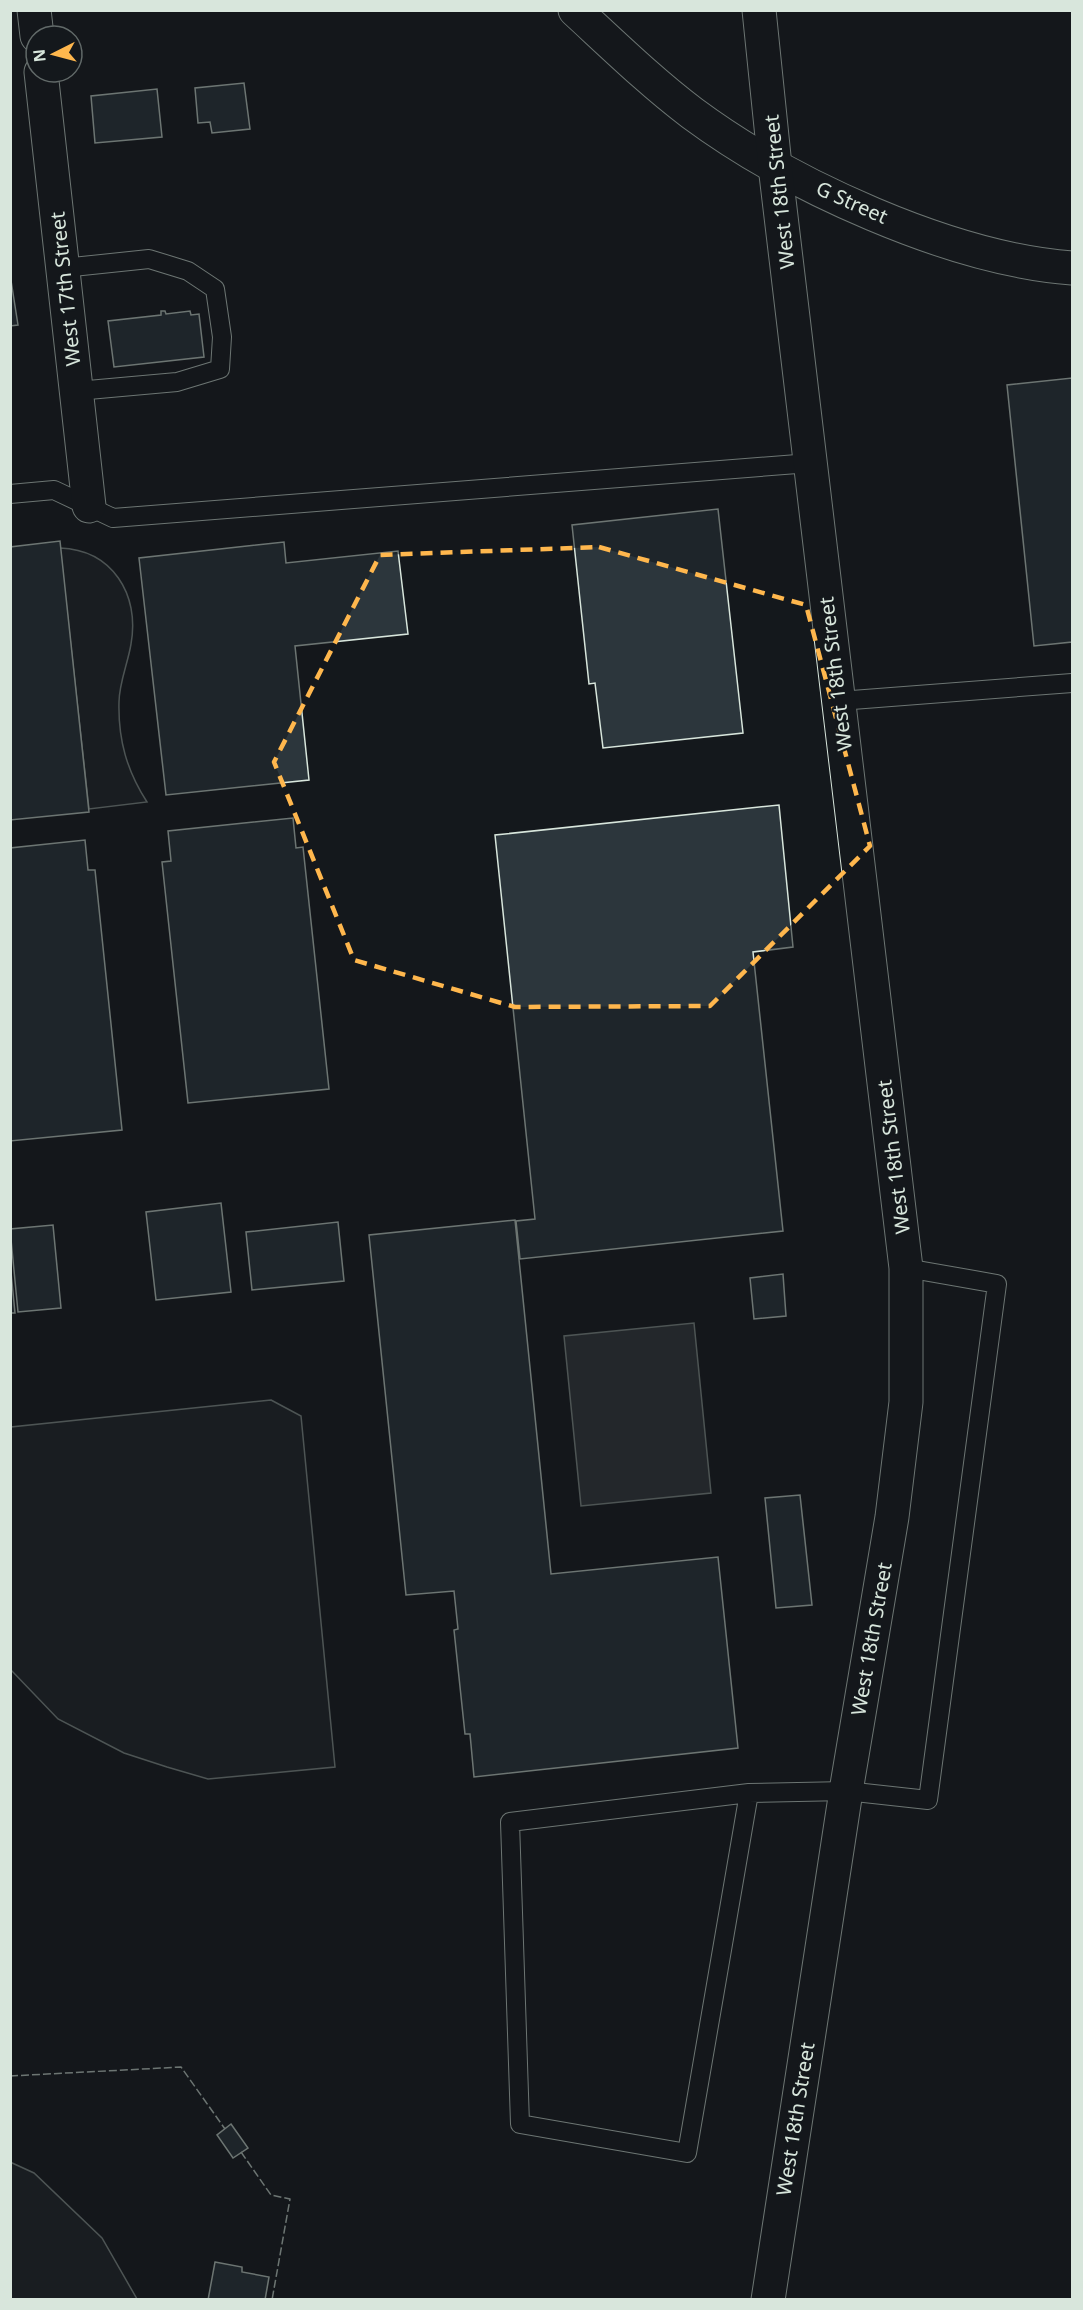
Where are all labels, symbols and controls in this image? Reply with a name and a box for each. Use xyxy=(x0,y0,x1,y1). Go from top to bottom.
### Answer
north arrow xyxy=(24,24,84,84)
text: N xyxy=(27,48,51,63)
street label: West 18th Street xyxy=(757,114,801,270)
street label: G Street xyxy=(812,174,892,230)
street label: West 17th Street xyxy=(43,211,87,367)
street label: West 18th Street xyxy=(812,595,858,753)
street label: West 18th Street xyxy=(870,1078,916,1236)
street label: West 18th Street xyxy=(844,1560,898,1718)
street label: West 18th Street xyxy=(770,2040,820,2198)

